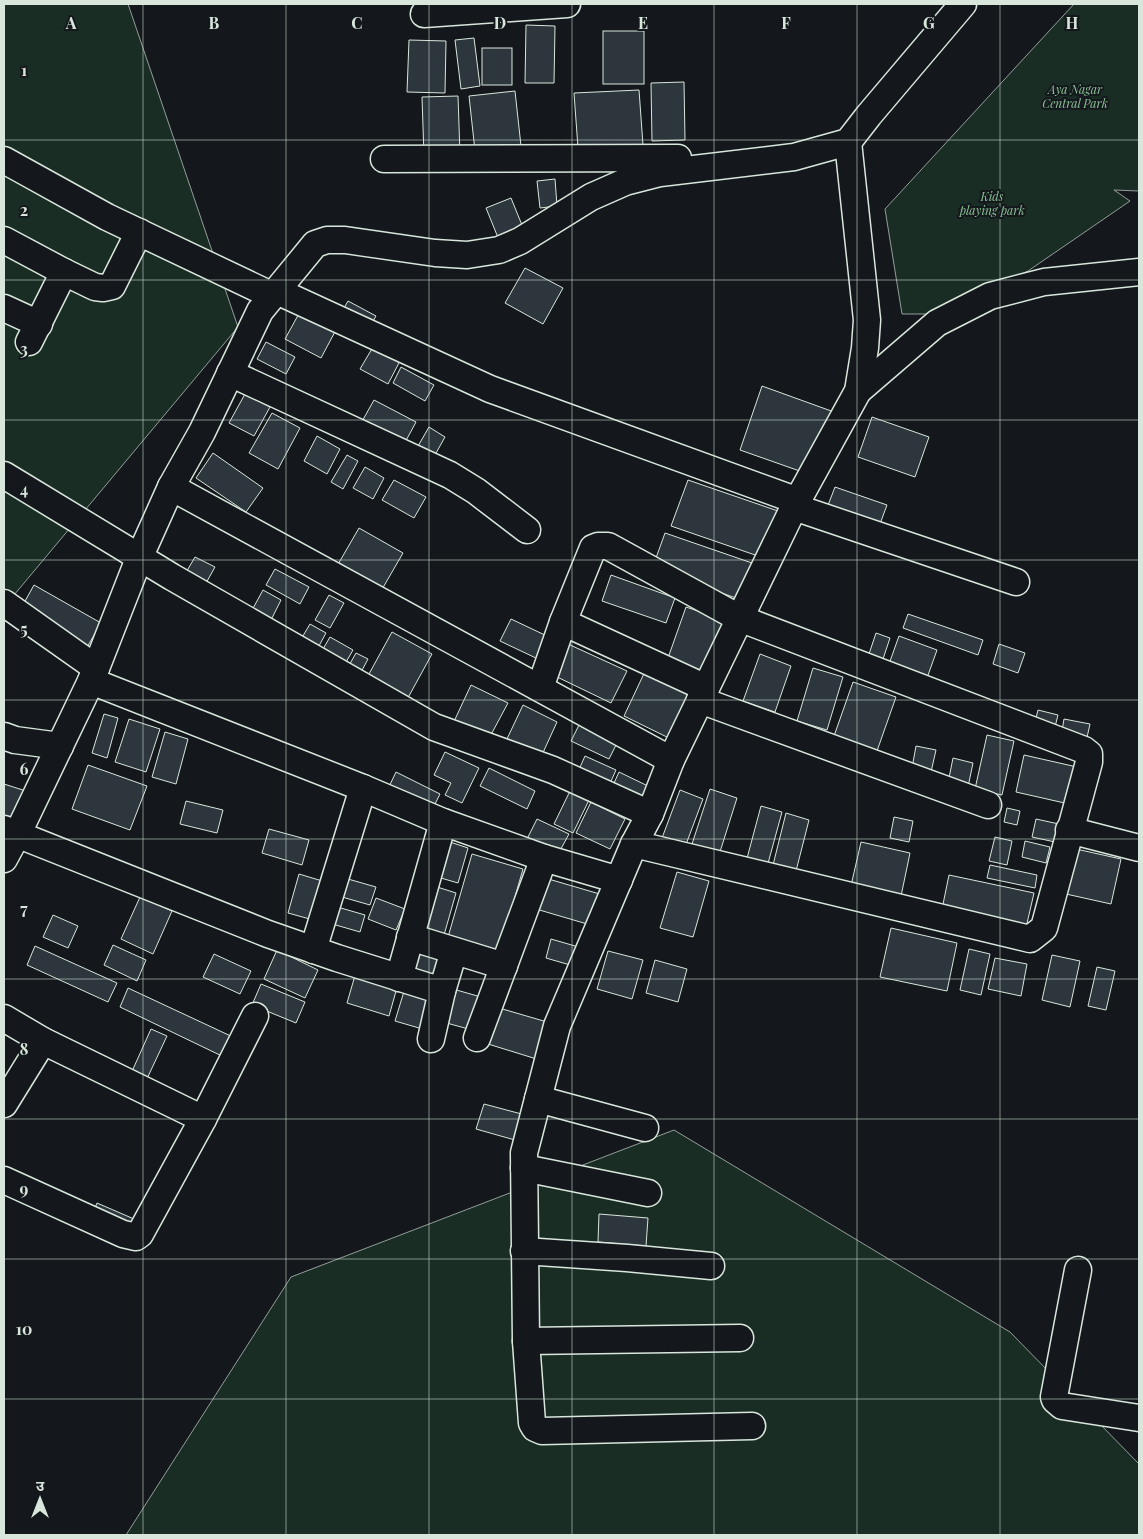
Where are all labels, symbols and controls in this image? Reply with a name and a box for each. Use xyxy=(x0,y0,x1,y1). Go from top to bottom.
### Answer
text: A xyxy=(65,12,77,33)
text: B xyxy=(209,12,220,33)
text: C xyxy=(351,12,363,33)
text: D xyxy=(494,12,506,33)
text: E xyxy=(638,12,648,33)
text: F xyxy=(781,12,791,33)
text: G xyxy=(923,12,935,33)
text: H xyxy=(1066,12,1079,33)
text: 1 xyxy=(21,59,27,80)
park label: Aya Nagar Central Park xyxy=(1042,81,1108,111)
park label: Kids playing park xyxy=(958,188,1025,218)
text: 2 xyxy=(20,199,28,220)
text: 3 xyxy=(20,338,28,359)
text: 4 xyxy=(20,478,28,499)
text: 5 xyxy=(20,618,28,639)
text: 6 xyxy=(20,758,29,779)
text: 7 xyxy=(20,898,28,919)
text: 8 xyxy=(20,1038,29,1059)
text: 9 xyxy=(20,1178,29,1199)
text: 10 xyxy=(16,1318,32,1339)
north arrow xyxy=(15,1474,65,1524)
text: उ xyxy=(36,1476,45,1495)

